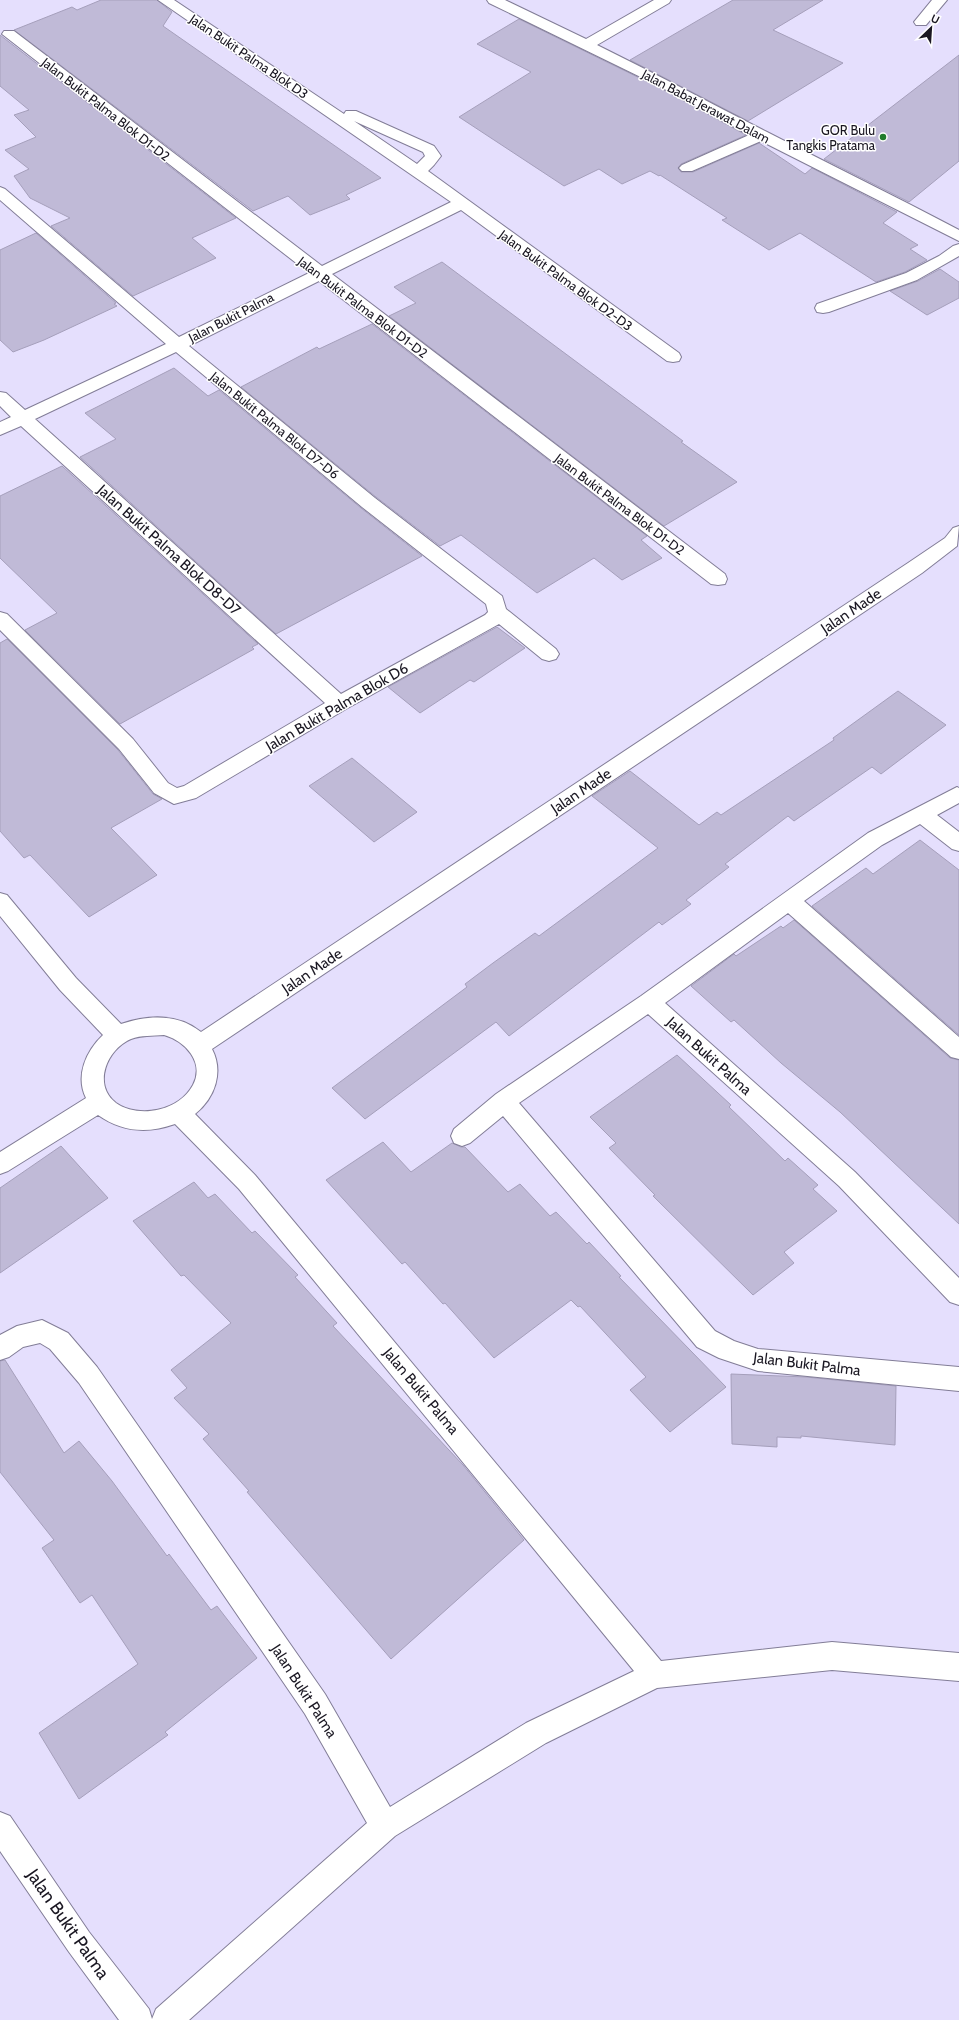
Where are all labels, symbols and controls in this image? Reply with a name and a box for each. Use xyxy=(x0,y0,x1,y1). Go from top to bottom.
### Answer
north arrow xyxy=(911,8,951,48)
street label: Jalan Bukit Palma Blok D3 xyxy=(186,10,311,102)
text: U xyxy=(929,11,942,27)
street label: Jalan Bukit Palma Blok D1-D2 xyxy=(38,53,174,164)
street label: Jalan Babat Jerawat Dalam xyxy=(638,65,773,147)
place label: GOR Bulu Tangkis Pratama xyxy=(786,122,876,153)
marker: GOR Bulu Tangkis Pratama xyxy=(878,132,888,142)
street label: Jalan Bukit Palma Blok D2-D3 xyxy=(495,226,636,334)
street label: Jalan Bukit Palma Blok D1-D2 xyxy=(294,252,431,361)
street label: Jalan Bukit Palma xyxy=(185,288,277,346)
street label: Jalan Bukit Palma Blok D7-D6 xyxy=(207,368,343,482)
street label: Jalan Bukit Palma Blok D1-D2 xyxy=(551,449,688,558)
street label: Jalan Bukit Palma Blok D8-D7 xyxy=(93,480,245,619)
street label: Jalan Made xyxy=(817,584,885,638)
street label: Jalan Bukit Palma Blok D6 xyxy=(262,659,411,756)
street label: Jalan Made xyxy=(547,764,615,818)
street label: Jalan Made xyxy=(278,944,346,998)
street label: Jalan Bukit Palma xyxy=(662,1013,756,1099)
street label: Jalan Bukit Palma xyxy=(379,1343,463,1439)
street label: Jalan Bukit Palma xyxy=(751,1348,862,1380)
street label: Jalan Bukit Palma xyxy=(267,1640,341,1742)
street label: Jalan Bukit Palma xyxy=(21,1864,114,1984)

